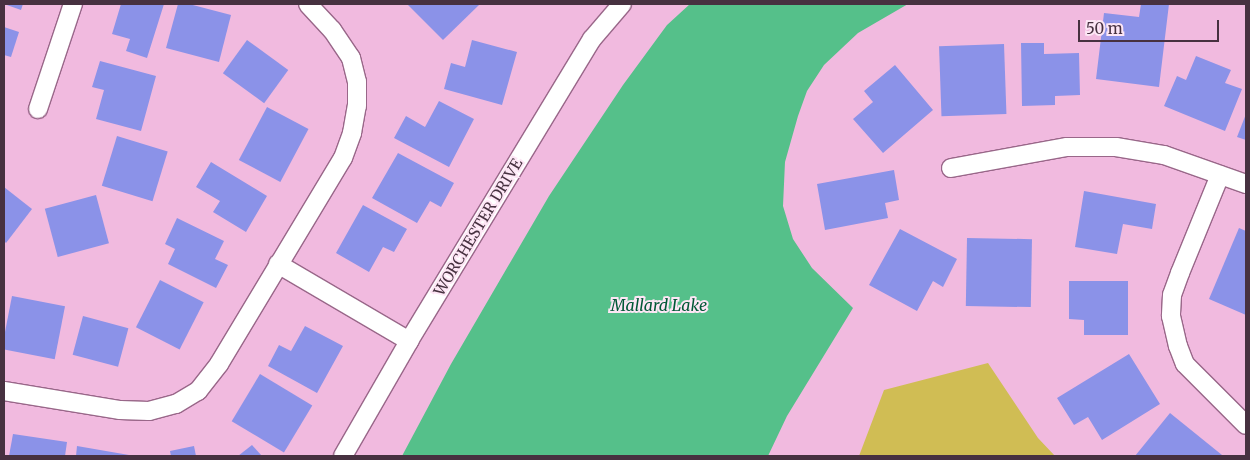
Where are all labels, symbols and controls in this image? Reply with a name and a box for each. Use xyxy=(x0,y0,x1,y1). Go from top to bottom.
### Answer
scale bar xyxy=(1080,10,1221,42)
text: 50 m xyxy=(1086,19,1123,38)
street label: WORCHESTER DRIVE xyxy=(430,155,526,299)
water label: Mallard Lake xyxy=(611,295,707,315)

